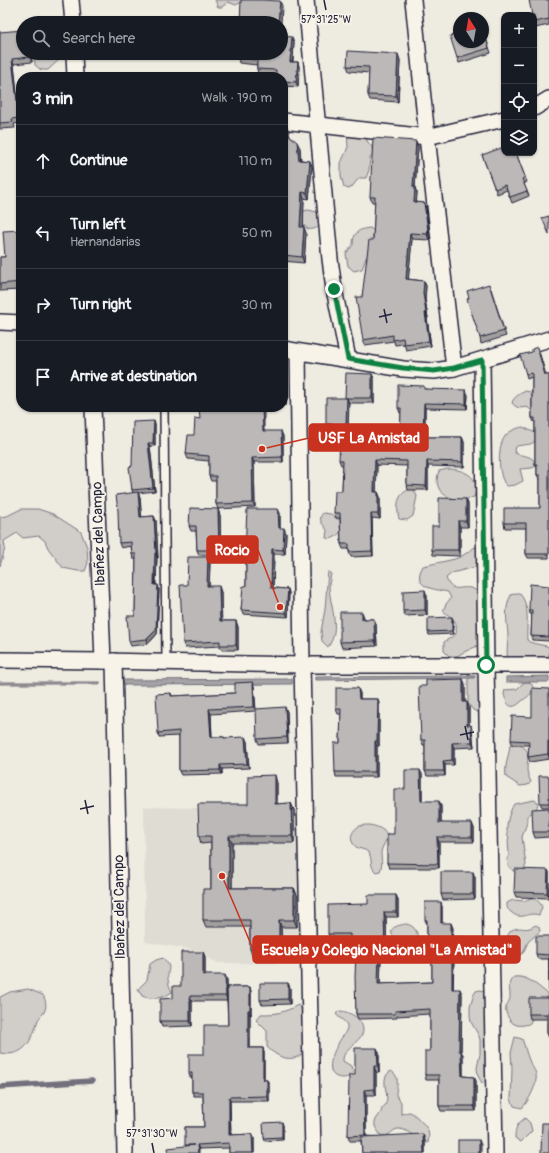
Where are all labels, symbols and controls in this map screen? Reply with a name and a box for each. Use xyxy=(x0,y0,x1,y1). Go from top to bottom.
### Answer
north arrow xyxy=(453,12,489,48)
map controls xyxy=(501,12,537,156)
button: + xyxy=(501,12,537,48)
text: 57°31'25"W xyxy=(301,14,352,26)
search box xyxy=(16,16,288,60)
icon: search xyxy=(30,27,52,49)
text: Search here xyxy=(62,29,135,48)
button: − xyxy=(501,48,537,84)
button: locate xyxy=(501,84,537,120)
text: 3 min xyxy=(32,88,73,109)
text: Walk · 190 m xyxy=(201,90,272,106)
button: layers xyxy=(501,120,537,156)
icon: ahead xyxy=(32,150,54,172)
text: Continue xyxy=(70,151,128,170)
text: 110 m xyxy=(239,153,272,169)
text: Turn left xyxy=(70,215,126,234)
icon: left xyxy=(32,222,54,244)
text: 50 m xyxy=(242,225,272,241)
text: Hernandarias xyxy=(70,234,140,250)
route end xyxy=(325,280,343,298)
icon: right xyxy=(32,294,54,316)
text: Turn right xyxy=(70,295,131,314)
text: 30 m xyxy=(242,297,272,313)
icon: arrive xyxy=(32,366,54,388)
text: Arrive at destination xyxy=(70,367,197,386)
callout: USF La Amistad xyxy=(309,424,428,451)
text: USF La Amistad xyxy=(318,429,420,448)
street label: Ibañez del Campo xyxy=(88,481,109,587)
callout: Rocio xyxy=(207,536,258,563)
text: Rocio xyxy=(214,541,250,560)
route start xyxy=(477,656,495,674)
street label: Ibañez del Campo xyxy=(110,854,129,959)
callout: Escuela y Colegio Nacional "La Amistad" xyxy=(253,936,520,963)
text: Escuela y Colegio Nacional "La Amistad" xyxy=(261,941,513,960)
text: 57°31'30"W xyxy=(126,1128,178,1140)

